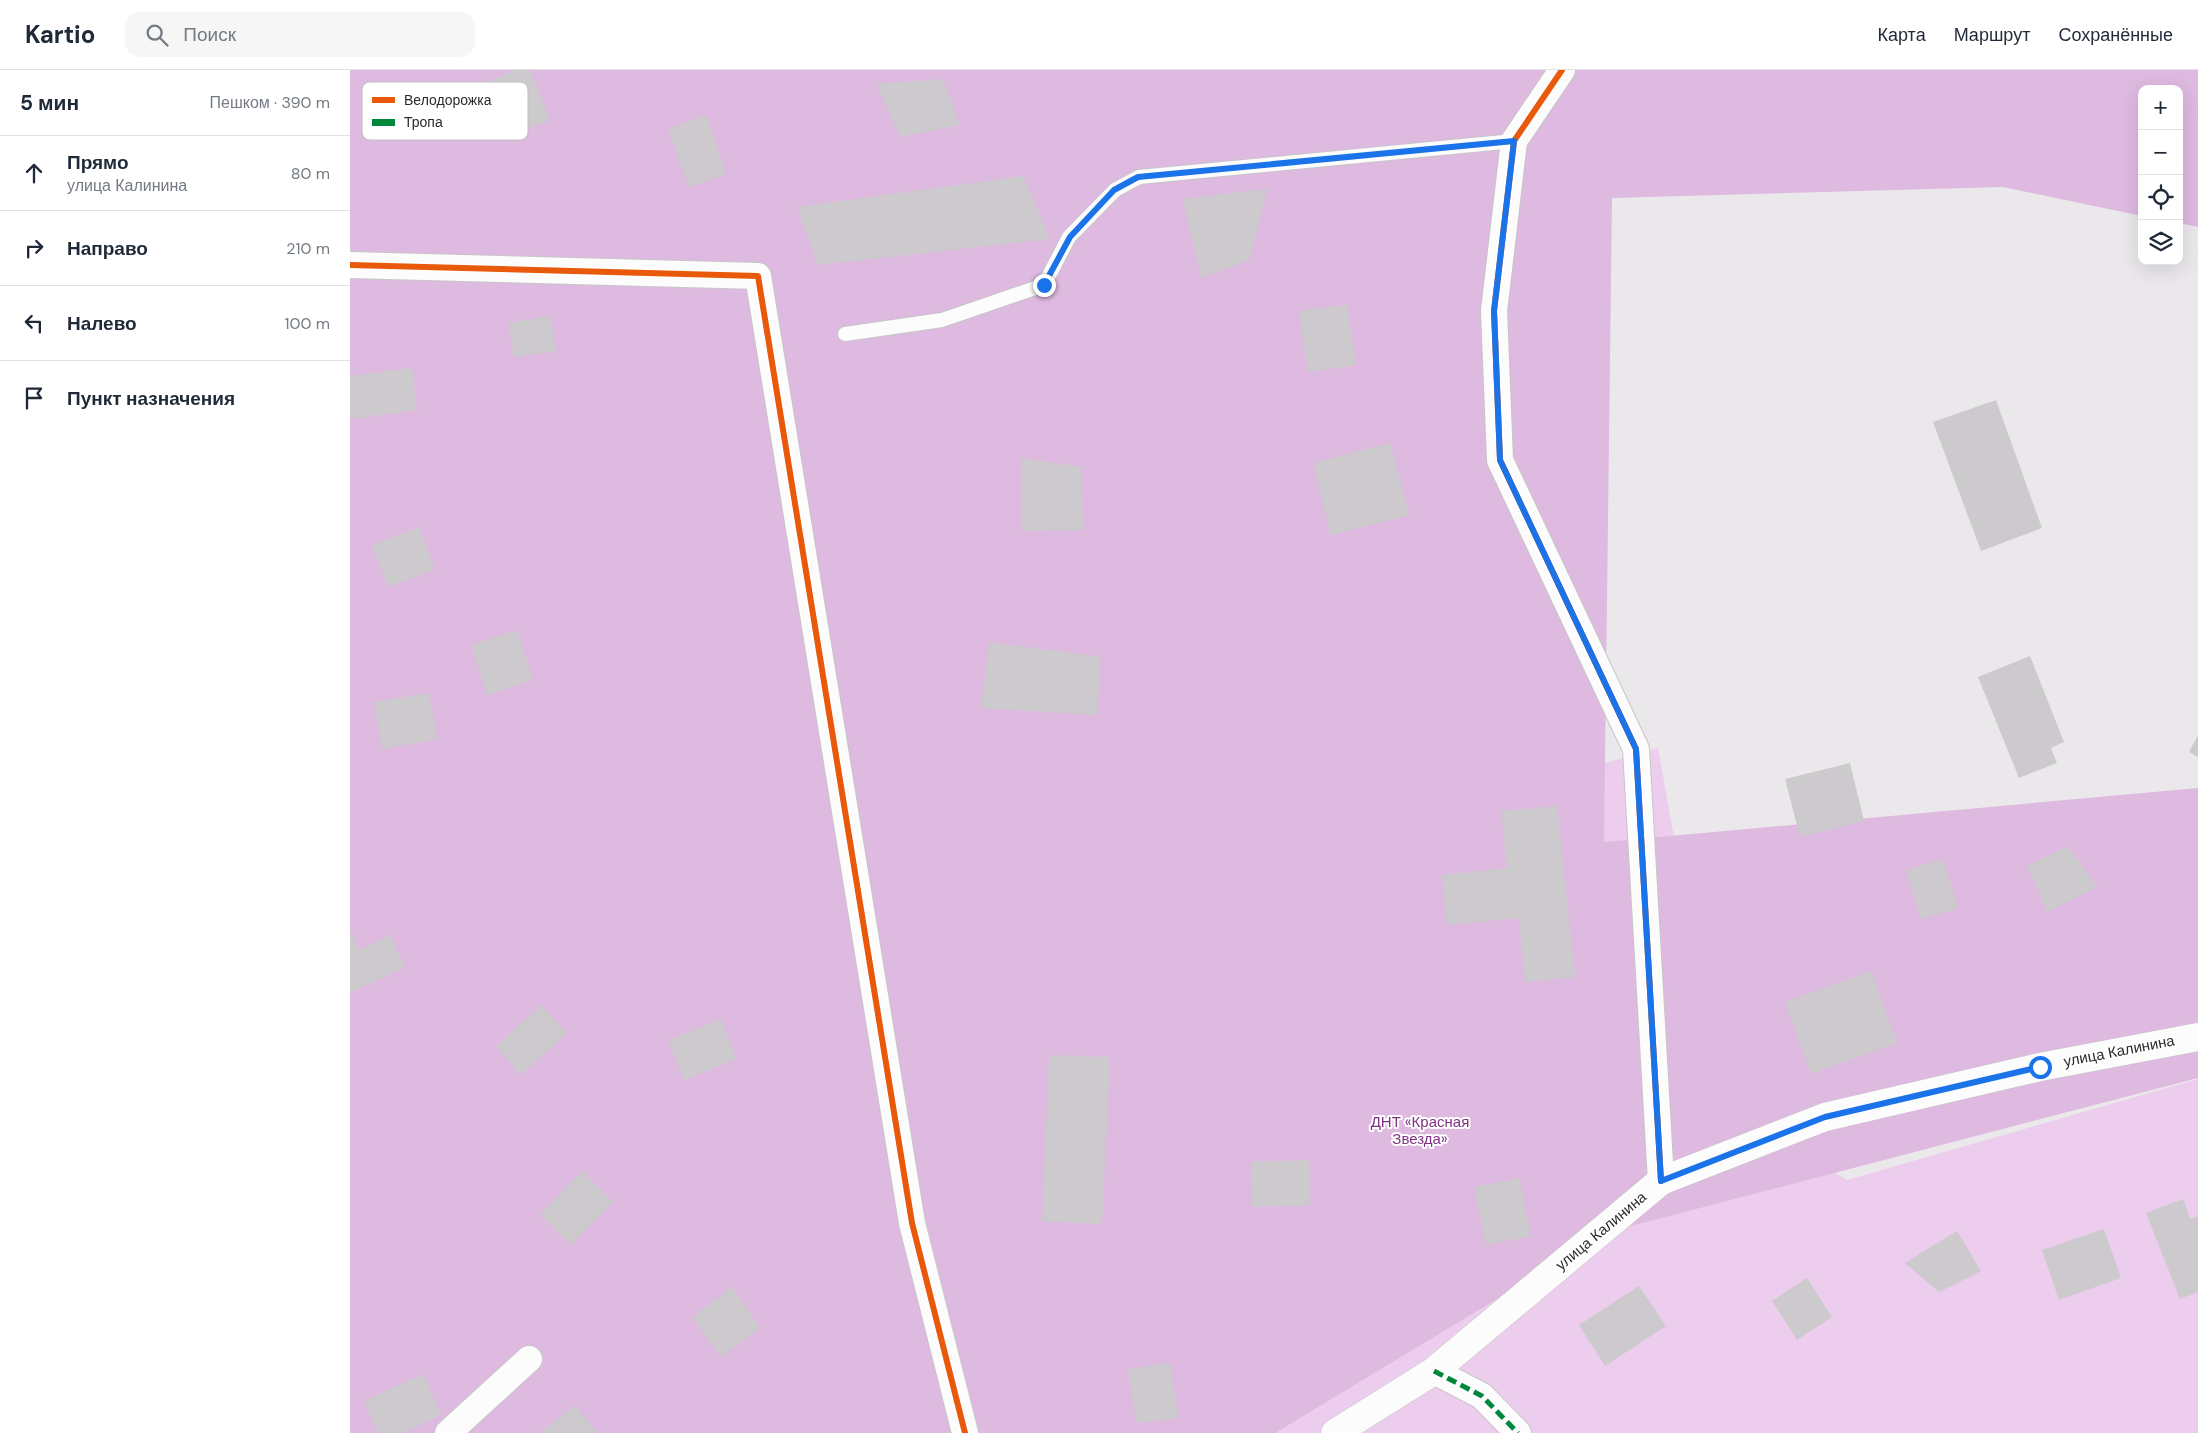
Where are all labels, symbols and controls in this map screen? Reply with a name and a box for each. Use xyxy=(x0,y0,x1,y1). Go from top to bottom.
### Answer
search box xyxy=(125,12,475,57)
text: Kartio xyxy=(25,19,95,50)
icon: search xyxy=(143,21,171,49)
text: Поиск xyxy=(183,22,236,47)
text: Карта xyxy=(1878,23,1926,47)
text: Маршрут xyxy=(1954,23,2030,47)
text: Сохранённые xyxy=(2058,23,2173,47)
legend xyxy=(362,82,528,140)
map controls xyxy=(2138,85,2183,265)
button: + xyxy=(2138,85,2183,130)
text: 5 мин xyxy=(20,89,79,117)
text: Велодорожка xyxy=(404,91,492,109)
text: Пешком · 390 m xyxy=(210,92,330,113)
text: Тропа xyxy=(404,113,443,131)
button: − xyxy=(2138,130,2183,175)
text: Прямо xyxy=(67,150,129,175)
icon: ahead xyxy=(20,159,48,187)
text: 80 m xyxy=(291,163,330,184)
text: улица Калинина xyxy=(67,175,187,196)
button: locate xyxy=(2138,175,2183,220)
button: layers xyxy=(2138,220,2183,265)
icon: right xyxy=(20,234,48,262)
text: Направо xyxy=(67,236,148,261)
text: 210 m xyxy=(286,238,330,259)
route end xyxy=(1033,274,1056,297)
icon: left xyxy=(20,309,48,337)
text: Налево xyxy=(67,311,137,336)
text: 100 m xyxy=(285,313,330,334)
icon: arrive xyxy=(20,384,48,412)
text: Пункт назначения xyxy=(67,386,235,411)
street label: улица Калинина xyxy=(2062,1030,2177,1072)
route start xyxy=(2029,1056,2052,1079)
park label: ДНТ «Красная Звезда» xyxy=(1371,1112,1469,1149)
street label: улица Калинина xyxy=(1551,1187,1651,1275)

